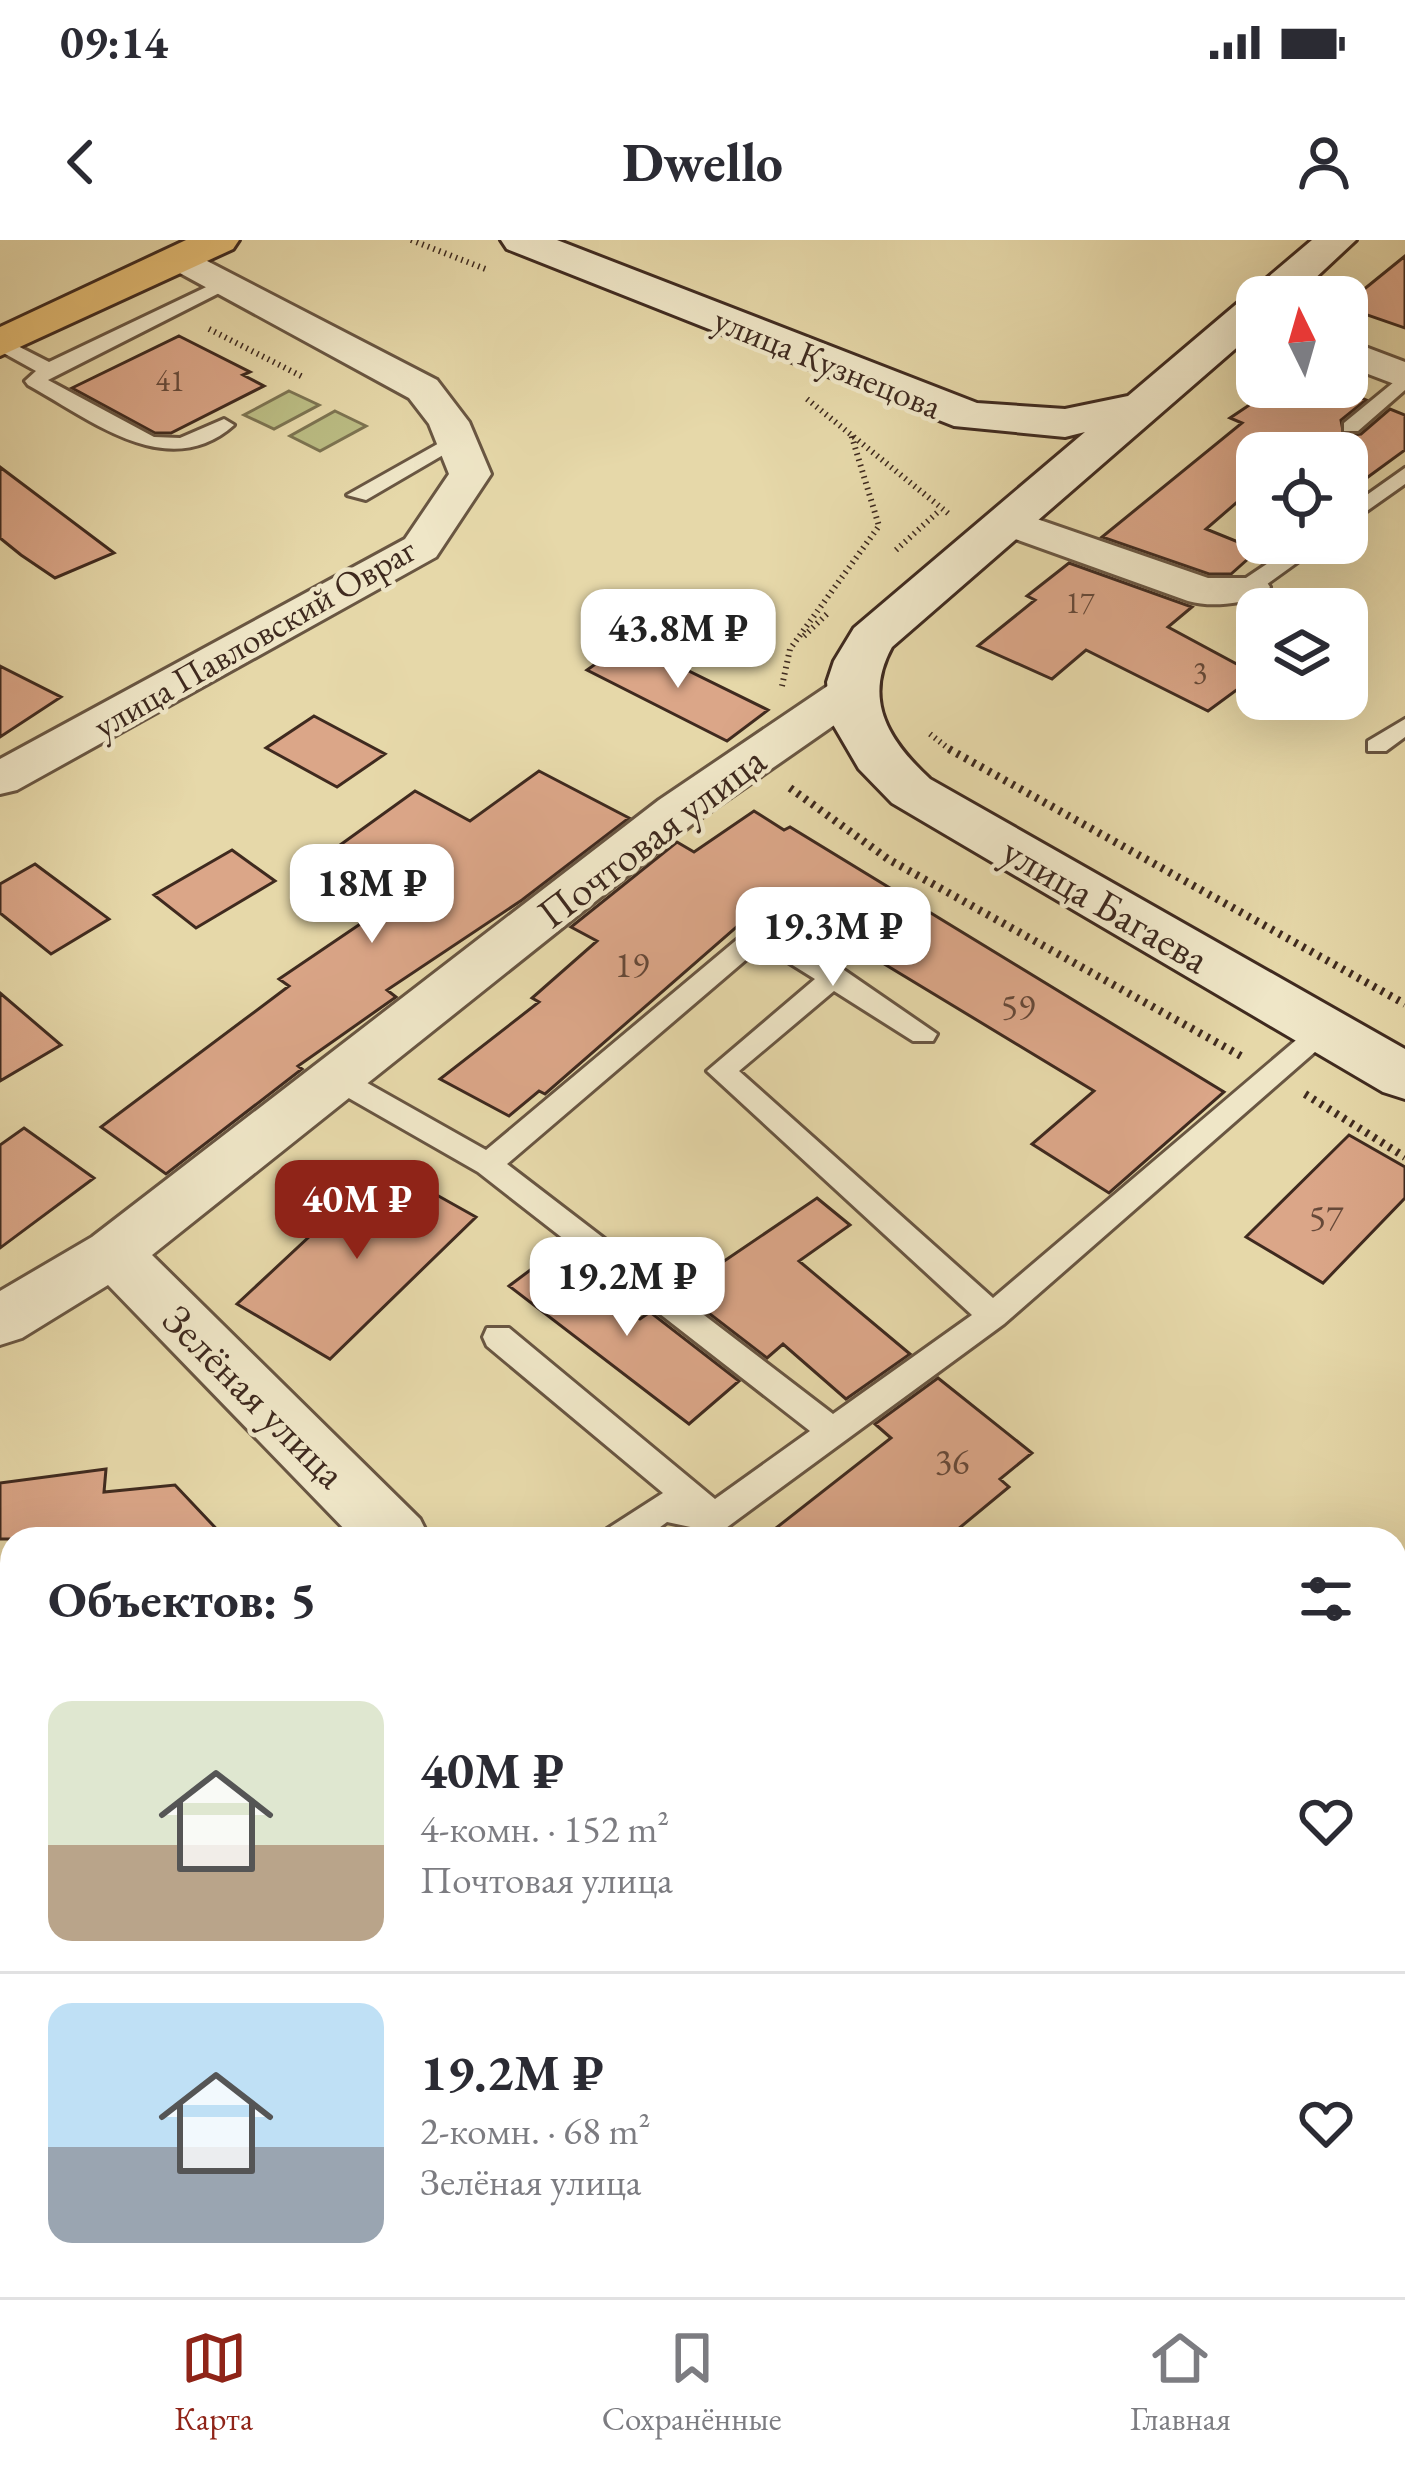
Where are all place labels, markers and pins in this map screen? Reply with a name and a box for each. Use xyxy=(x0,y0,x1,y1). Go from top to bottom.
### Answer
pin: 43.8M ₽ xyxy=(567,589,789,691)
pin: 18M ₽ xyxy=(288,844,456,946)
pin: 19.3M ₽ xyxy=(722,887,944,989)
pin: 40M ₽ xyxy=(273,1160,441,1262)
pin: 19.2M ₽ xyxy=(516,1237,738,1339)

